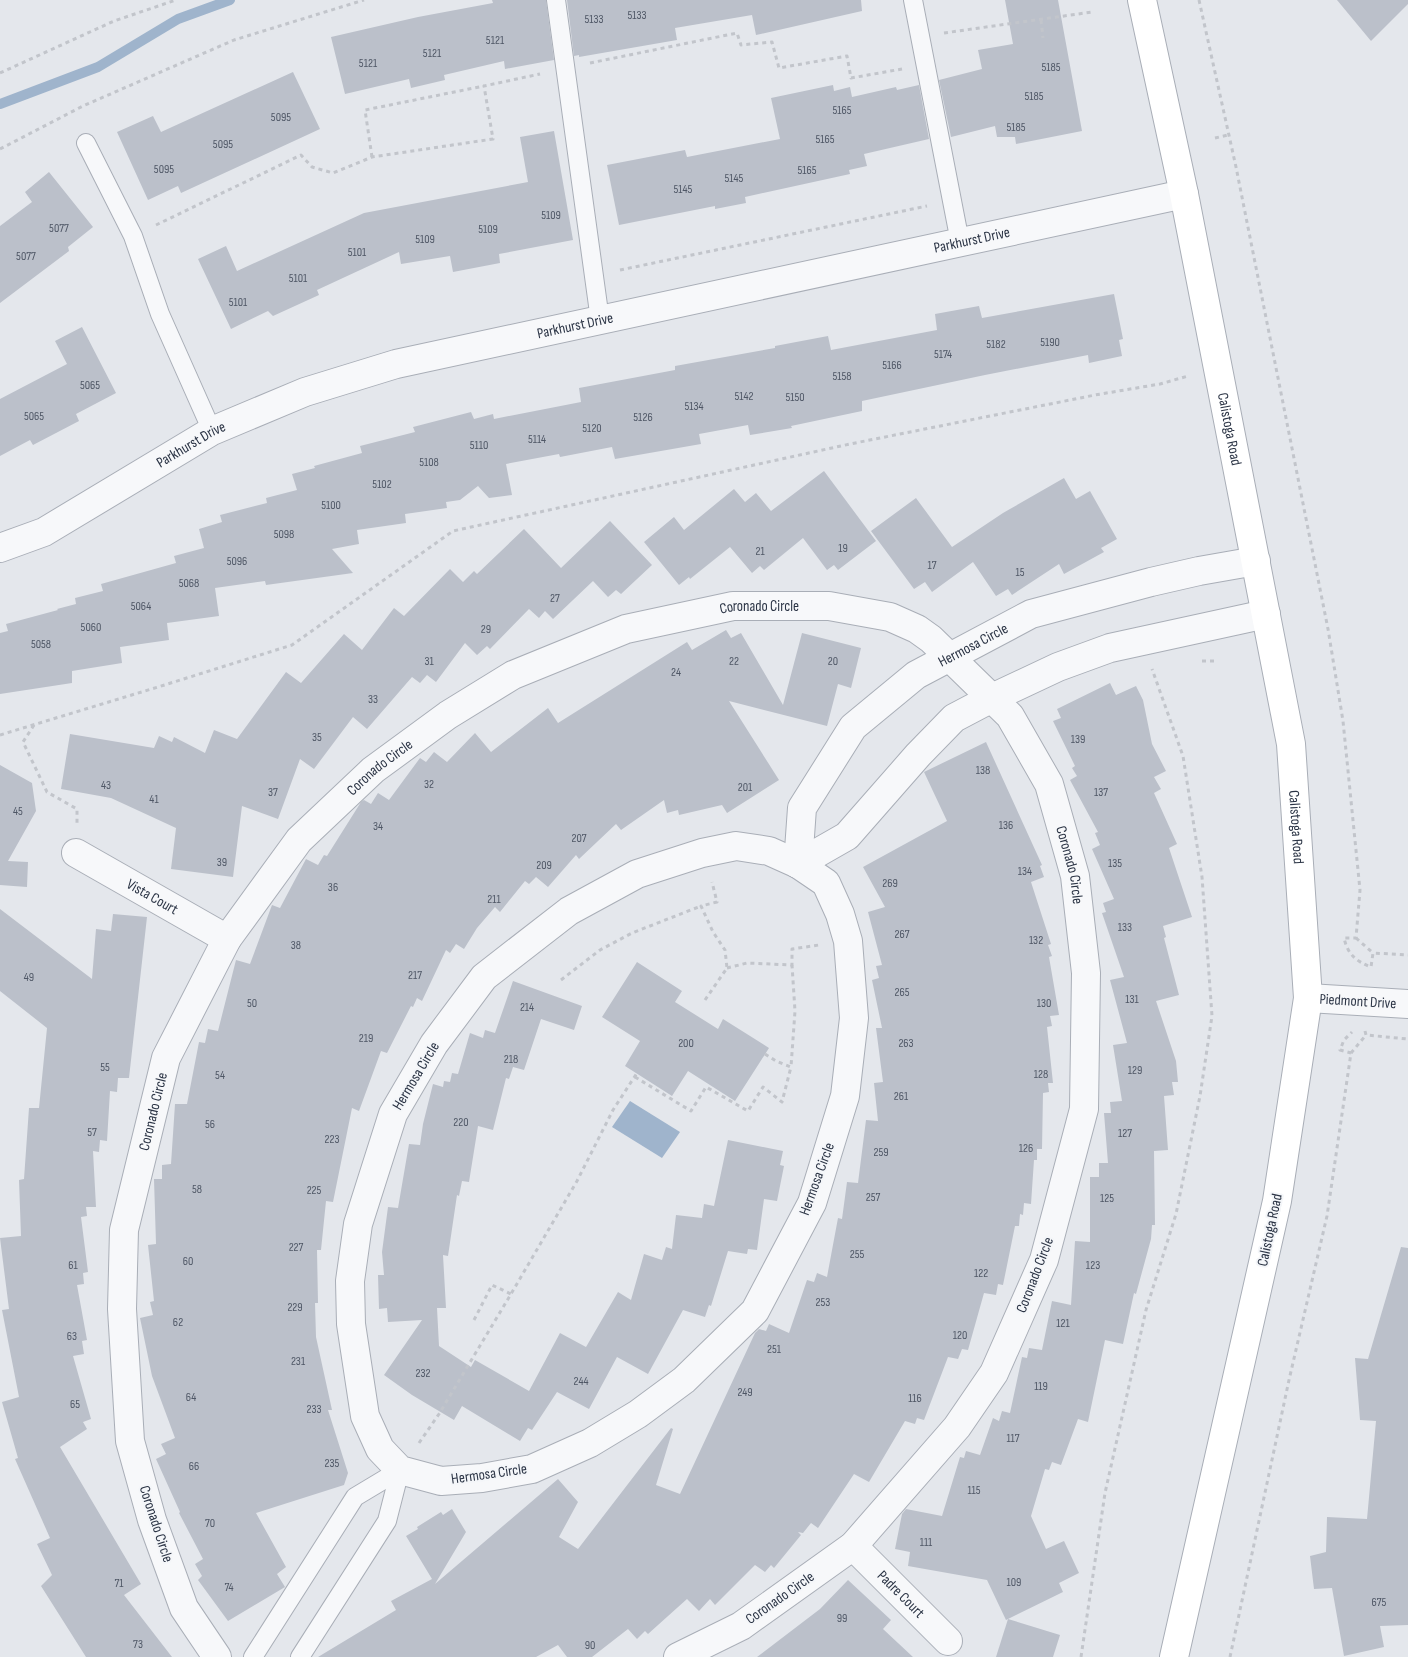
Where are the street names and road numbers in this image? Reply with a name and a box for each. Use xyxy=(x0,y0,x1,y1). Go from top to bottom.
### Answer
street label: Parkhurst Drive xyxy=(932,222,1012,257)
street label: Parkhurst Drive xyxy=(535,308,615,343)
street label: Calistoga Road xyxy=(1213,391,1246,467)
street label: Parkhurst Drive xyxy=(153,417,228,472)
street label: Coronado Circle xyxy=(718,597,799,618)
street label: Hermosa Circle xyxy=(935,619,1011,671)
street label: Coronado Circle xyxy=(343,735,416,800)
street label: Calistoga Road xyxy=(1285,790,1308,864)
street label: Coronado Circle xyxy=(1052,824,1088,905)
street label: Vista Court xyxy=(123,874,182,919)
street label: Piedmont Drive xyxy=(1319,989,1397,1013)
street label: Hermosa Circle xyxy=(388,1038,444,1114)
street label: Coronado Circle xyxy=(134,1070,172,1152)
street label: Hermosa Circle xyxy=(795,1140,839,1218)
street label: Calistoga Road xyxy=(1253,1192,1287,1268)
street label: Coronado Circle xyxy=(1012,1234,1058,1316)
street label: Hermosa Circle xyxy=(450,1459,528,1489)
street label: Coronado Circle xyxy=(135,1483,177,1565)
street label: Padre Court xyxy=(873,1566,929,1622)
street label: Coronado Circle xyxy=(742,1567,818,1629)

